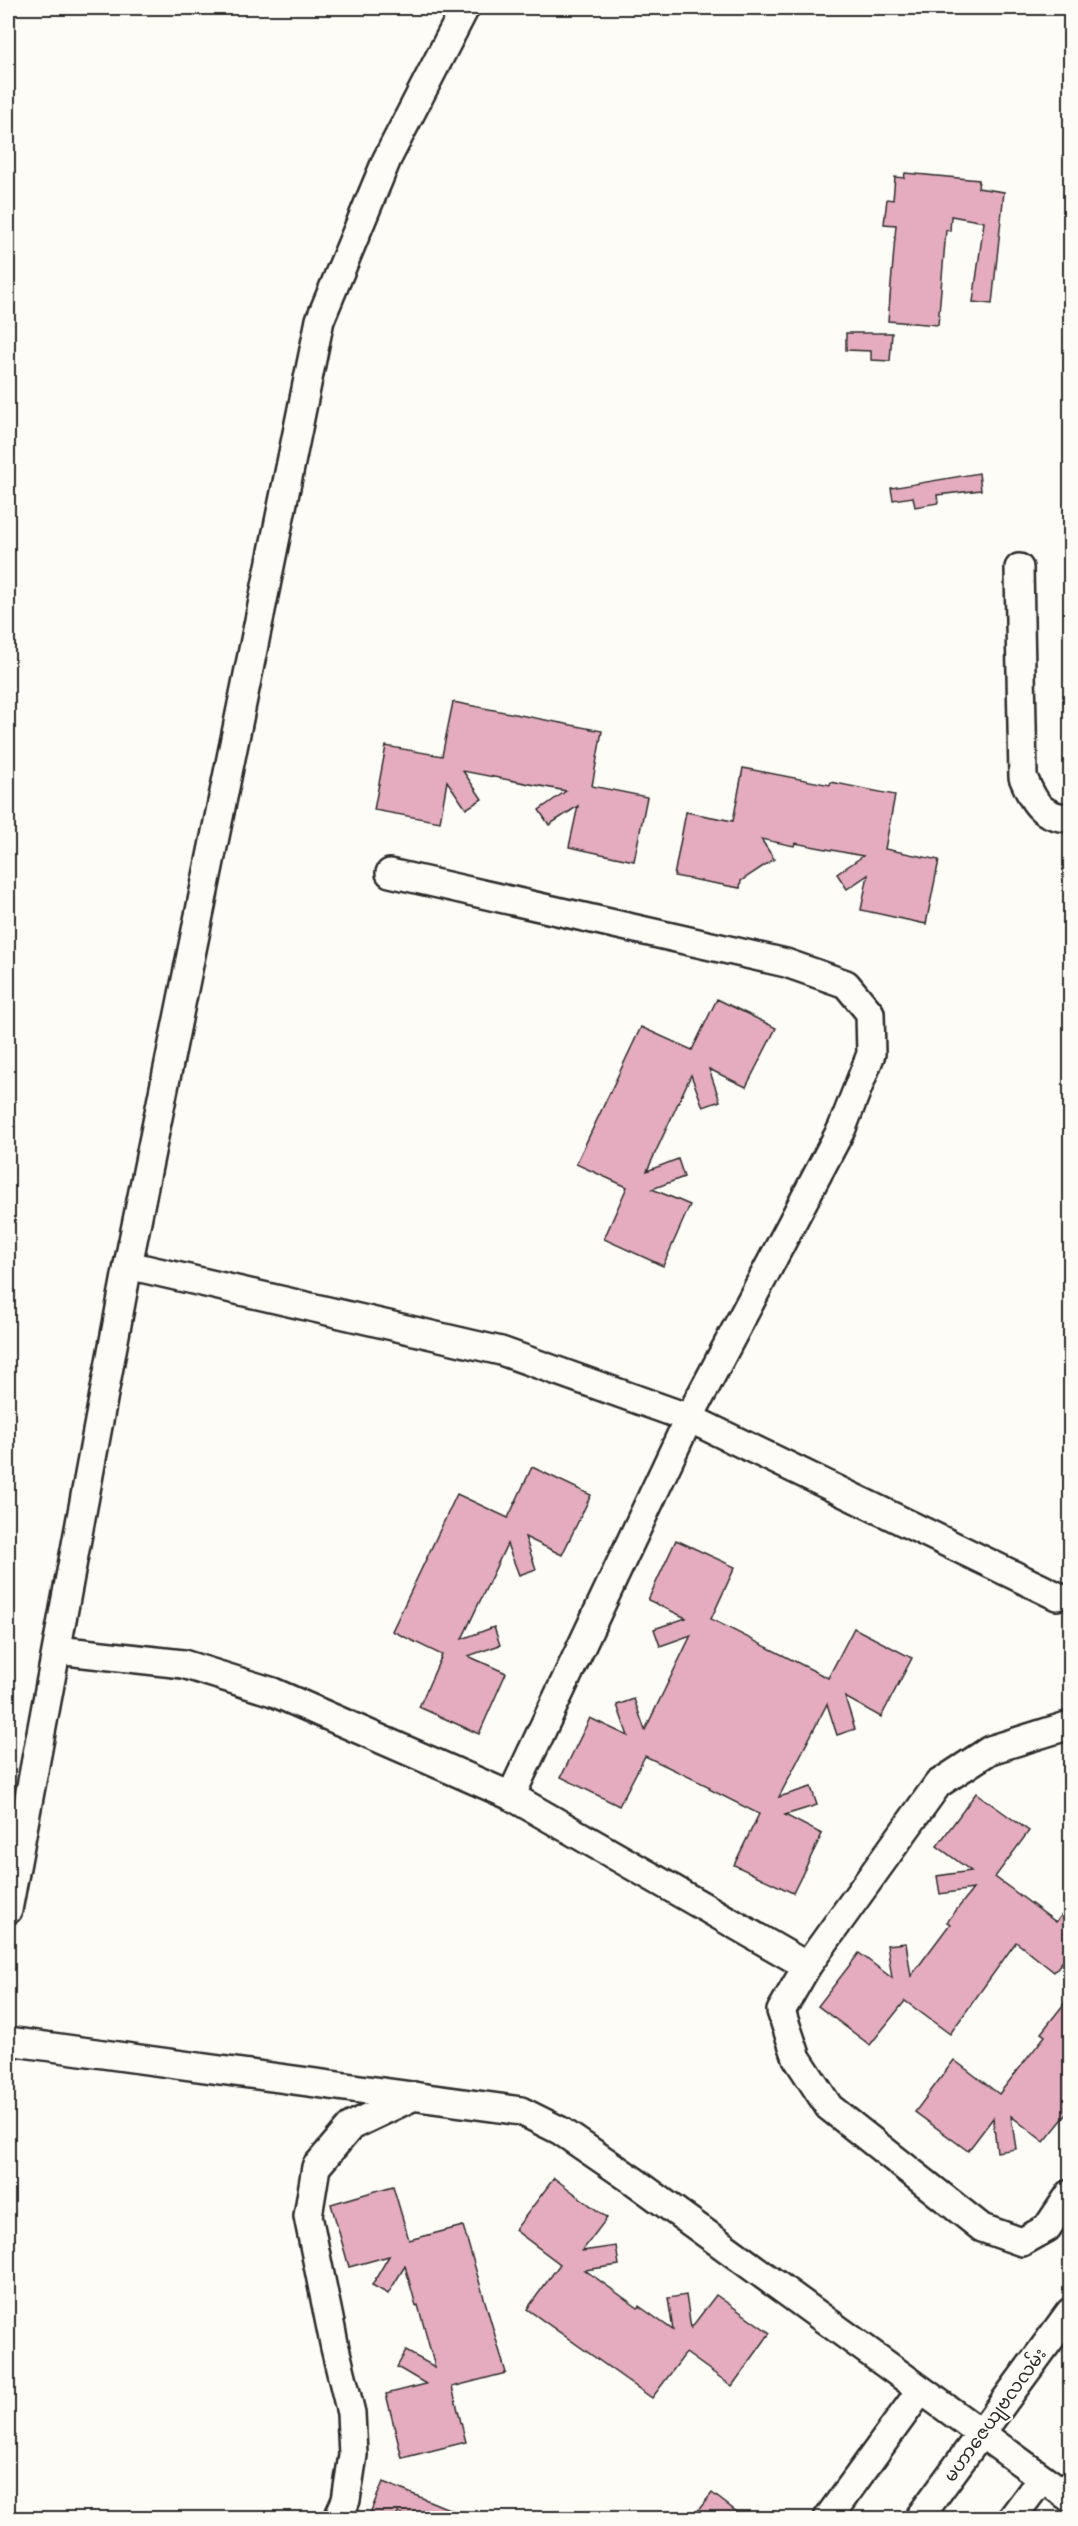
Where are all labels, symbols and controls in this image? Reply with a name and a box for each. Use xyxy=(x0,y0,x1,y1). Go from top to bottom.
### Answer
street label: မဟာဇေယျဗလလမ်း xyxy=(937,2343,1054,2489)

